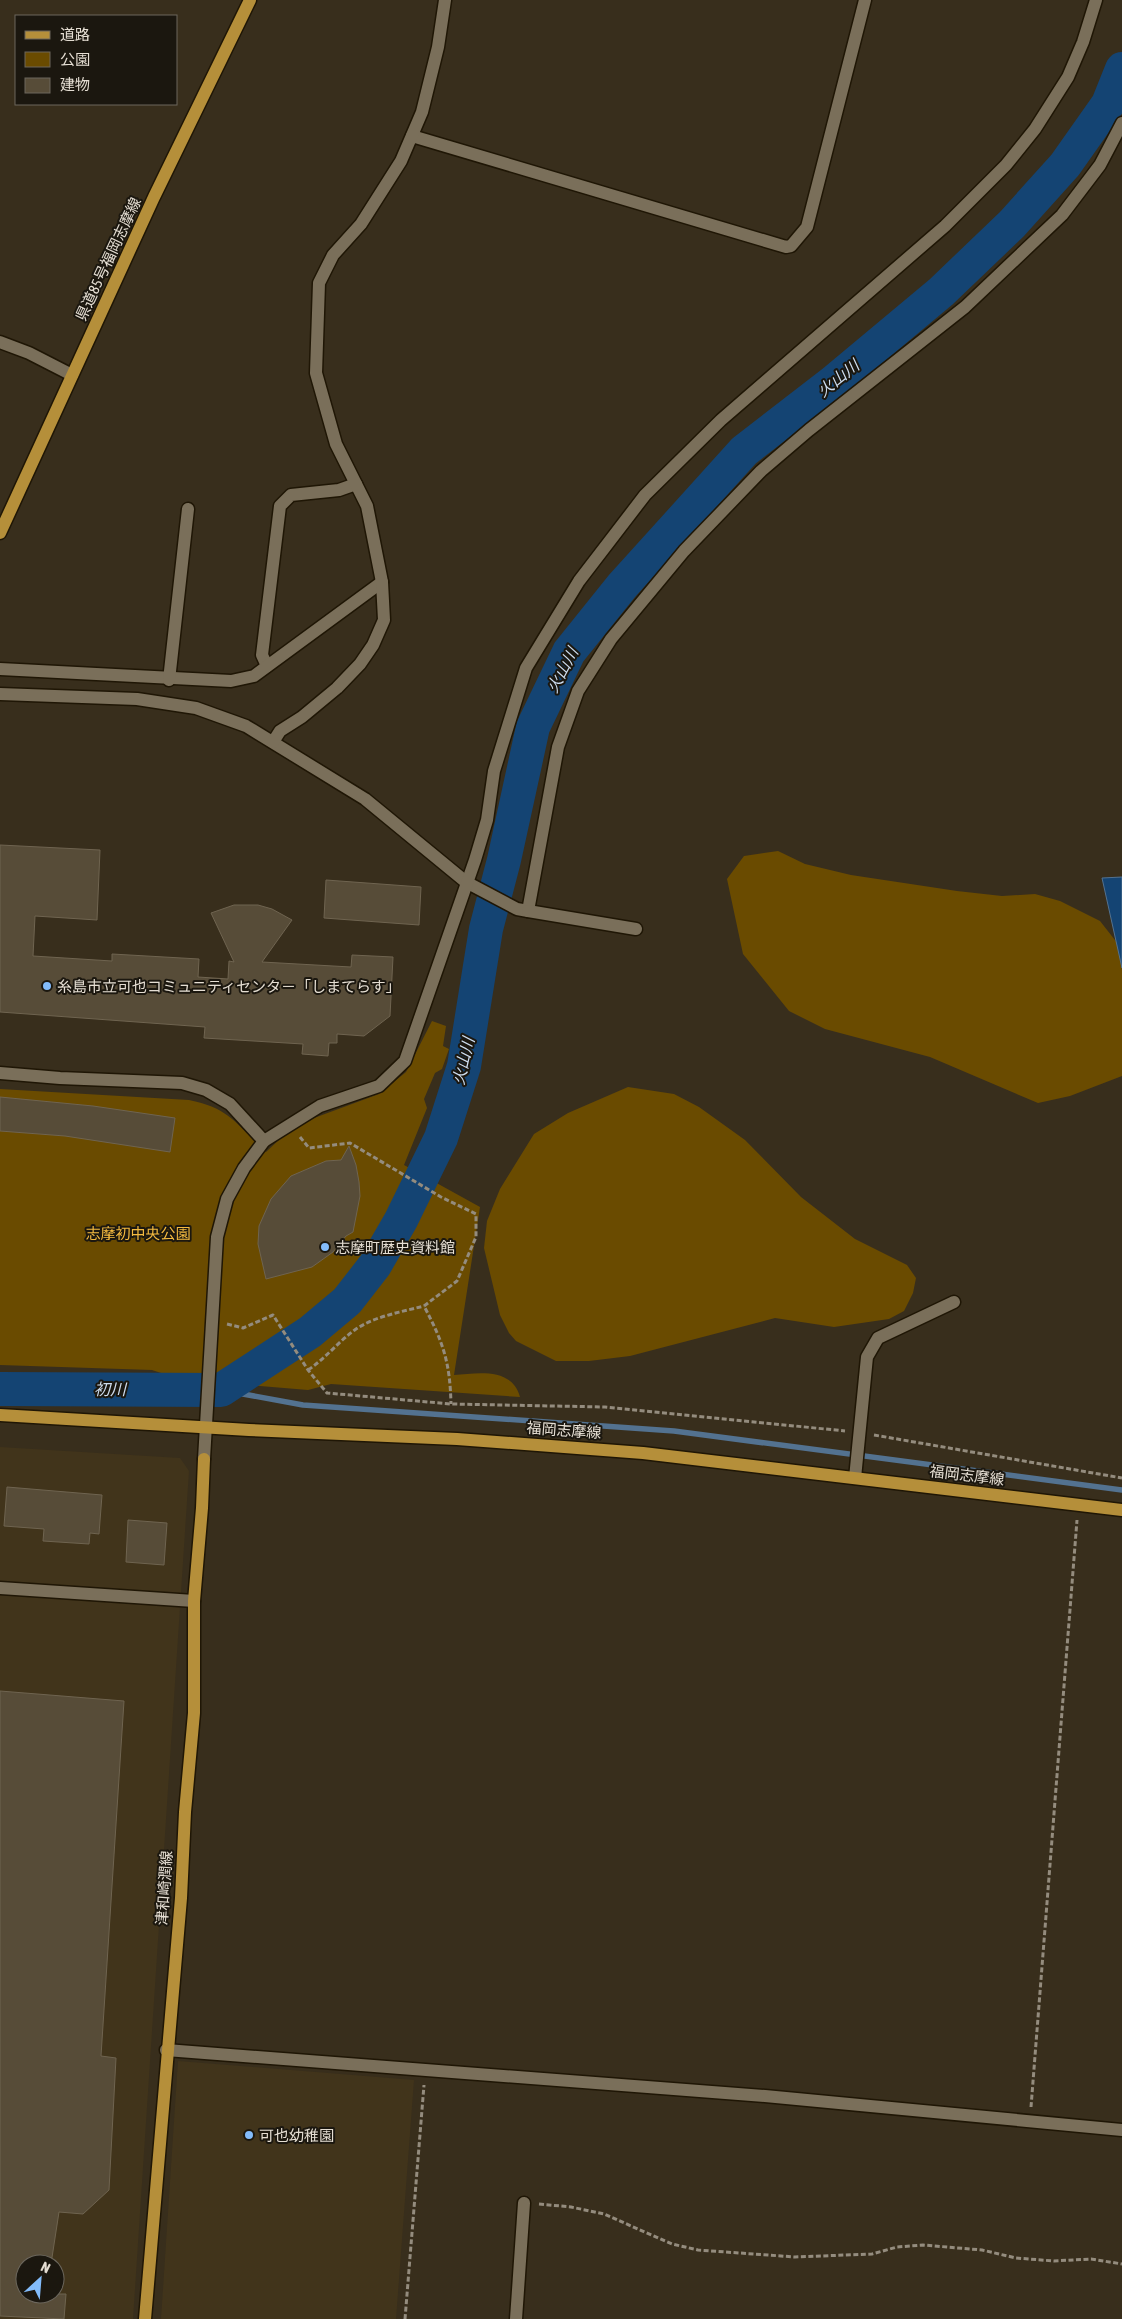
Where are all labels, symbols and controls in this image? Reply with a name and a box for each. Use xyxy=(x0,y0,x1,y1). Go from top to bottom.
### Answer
legend xyxy=(15,15,178,105)
text: 道路 xyxy=(60,26,90,43)
text: 公園 xyxy=(60,51,90,68)
text: 建物 xyxy=(60,76,90,93)
street label: 県道85号福岡志摩線 xyxy=(72,195,144,323)
water label: 火山川 xyxy=(814,355,864,400)
water label: 火山川 xyxy=(543,643,582,695)
place label: 糸島市立可也コミュニティセンタ－「しまてらす」 xyxy=(57,978,401,995)
marker: 糸島市立可也コミュニティセンタ－「しまてらす」 xyxy=(41,980,53,992)
water label: 火山川 xyxy=(449,1034,478,1086)
park label: 志摩初中央公園 xyxy=(85,1225,191,1242)
place label: 志摩町歴史資料館 xyxy=(335,1239,455,1256)
marker: 志摩町歴史資料館 xyxy=(319,1241,331,1253)
water label: 初川 xyxy=(94,1380,128,1398)
street label: 福岡志摩線 xyxy=(526,1419,602,1441)
street label: 福岡志摩線 xyxy=(929,1462,1005,1488)
street label: 津和崎潤線 xyxy=(153,1850,175,1926)
place label: 可也幼稚園 xyxy=(259,2127,334,2144)
marker: 可也幼稚園 xyxy=(243,2129,255,2141)
north arrow xyxy=(15,2254,65,2304)
text: N xyxy=(38,2258,53,2276)

